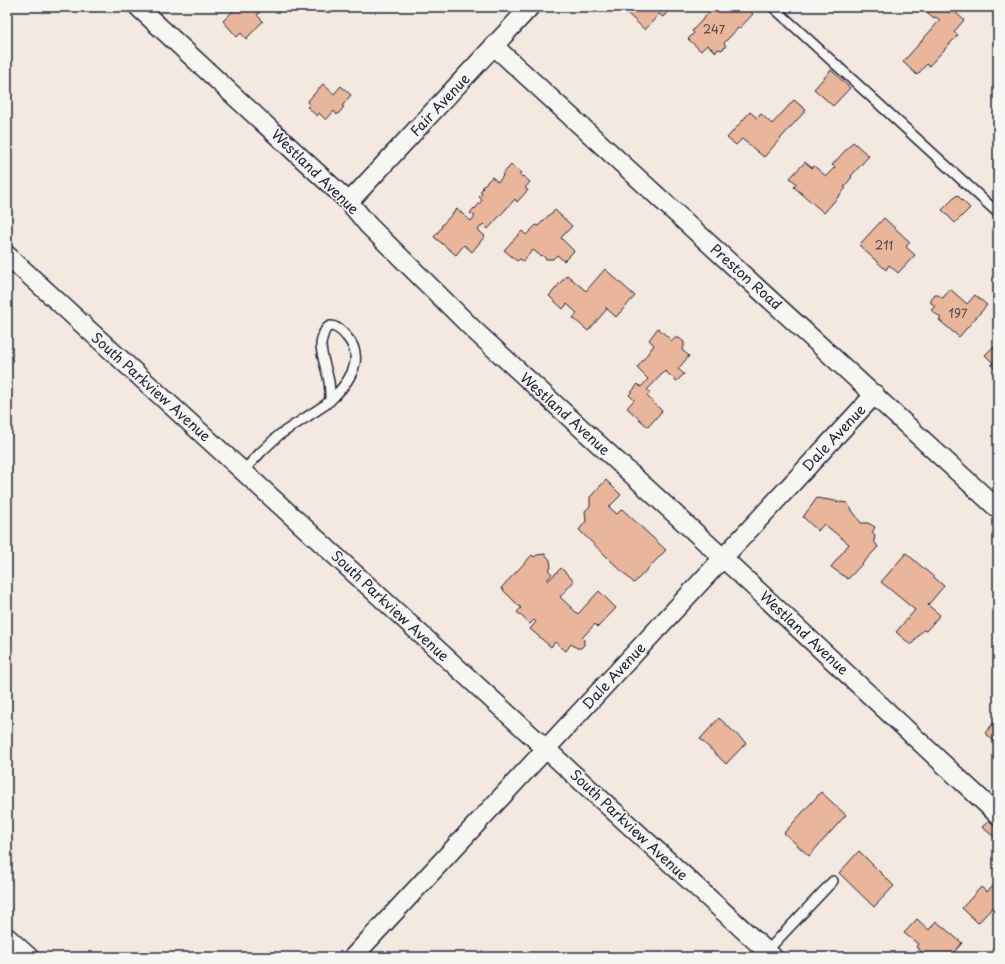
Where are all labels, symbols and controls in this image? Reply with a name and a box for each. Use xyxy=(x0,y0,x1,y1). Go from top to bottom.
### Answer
house number: 247 xyxy=(703,20,726,38)
street label: Fair Avenue xyxy=(405,68,475,141)
street label: Westland Avenue xyxy=(267,124,364,219)
house number: 211 xyxy=(875,236,893,254)
street label: Preston Road xyxy=(706,239,787,314)
house number: 197 xyxy=(949,304,968,322)
street label: South Parkview Avenue xyxy=(87,327,216,446)
street label: Westland Avenue xyxy=(516,367,615,460)
street label: Dale Avenue xyxy=(797,399,870,476)
street label: South Parkview Avenue xyxy=(327,545,454,666)
street label: Westland Avenue xyxy=(755,586,854,680)
street label: Dale Avenue xyxy=(577,637,650,714)
street label: South Parkview Avenue xyxy=(566,764,693,885)

